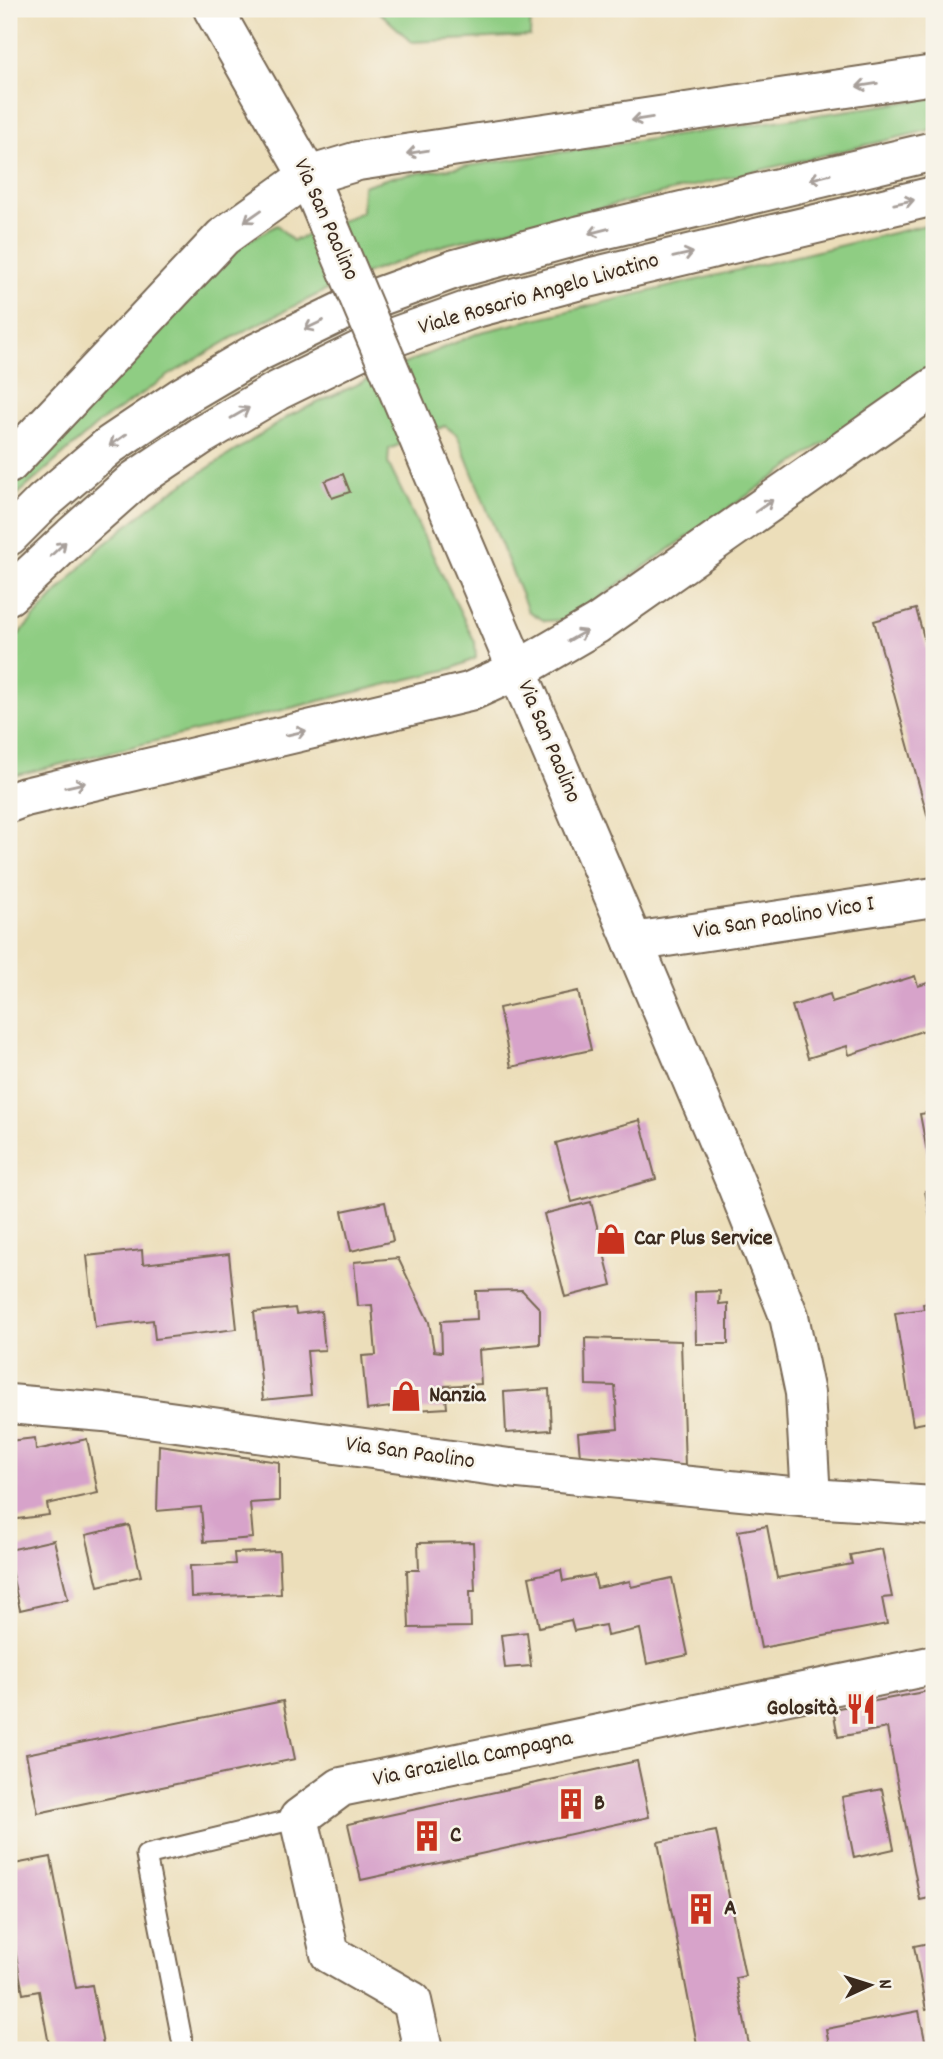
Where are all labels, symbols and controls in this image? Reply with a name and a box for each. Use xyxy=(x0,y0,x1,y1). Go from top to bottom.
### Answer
one-way arrow xyxy=(856,79,879,92)
one-way arrow xyxy=(631,112,654,125)
one-way arrow xyxy=(406,146,429,159)
street label: Via San Paolino xyxy=(283,154,367,286)
one-way arrow xyxy=(809,171,832,184)
one-way arrow xyxy=(892,195,915,209)
one-way arrow xyxy=(244,209,263,223)
one-way arrow xyxy=(588,225,611,238)
street label: Viale Rosario Angelo Livatino xyxy=(415,245,663,345)
one-way arrow xyxy=(671,248,694,261)
one-way arrow xyxy=(304,319,325,332)
one-way arrow xyxy=(230,405,250,419)
one-way arrow xyxy=(109,433,128,447)
one-way arrow xyxy=(754,499,773,513)
one-way arrow xyxy=(50,540,67,557)
one-way arrow xyxy=(566,629,587,642)
street label: Via San Paolino xyxy=(507,676,589,808)
one-way arrow xyxy=(284,726,307,739)
one-way arrow xyxy=(63,778,86,791)
street label: Via San Paolino Vico I xyxy=(691,888,877,950)
shop icon: Car Plus Service xyxy=(594,1222,628,1256)
place label: Car Plus Service xyxy=(634,1223,773,1256)
shop icon: Nanzia xyxy=(389,1379,423,1413)
place label: Nanzia xyxy=(429,1380,487,1413)
street label: Via San Paolino xyxy=(343,1429,477,1479)
restaurant icon: Golosità xyxy=(844,1692,878,1726)
place label: Golosità xyxy=(767,1693,839,1726)
street label: Via Graziella Campagna xyxy=(370,1722,577,1797)
building icon: B xyxy=(554,1787,588,1821)
place label: B xyxy=(594,1788,605,1821)
building icon: C xyxy=(410,1819,444,1853)
place label: C xyxy=(450,1820,462,1853)
building icon: A xyxy=(684,1892,718,1926)
place label: A xyxy=(724,1893,737,1926)
north arrow xyxy=(834,1951,904,2021)
text: N xyxy=(870,1978,897,1990)

